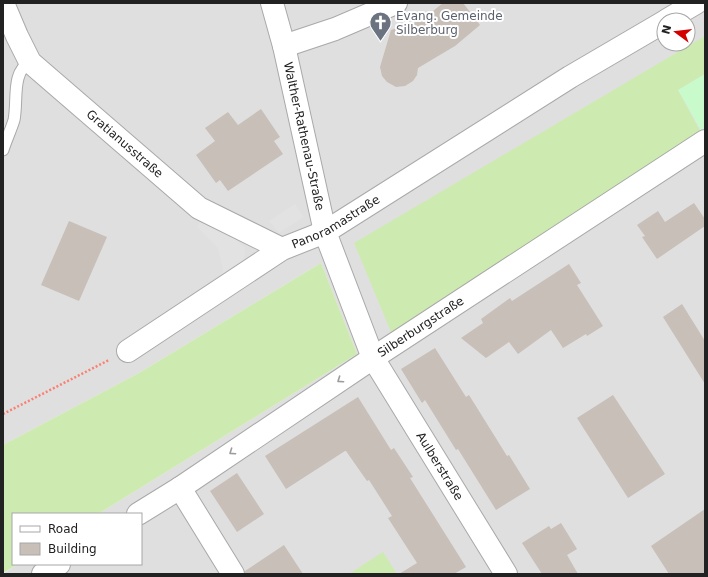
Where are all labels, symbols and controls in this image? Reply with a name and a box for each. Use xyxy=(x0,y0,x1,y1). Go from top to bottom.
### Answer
place label: Evang. Gemeinde Silberburg xyxy=(396,9,503,37)
church icon: Evang. Gemeinde Silberburg xyxy=(367,10,393,43)
north arrow xyxy=(656,12,696,52)
text: N xyxy=(659,23,674,36)
street label: Walther-Rathenau-Straße xyxy=(281,61,327,212)
street label: Gratianusstraße xyxy=(83,107,166,181)
street label: Panoramastraße xyxy=(290,192,382,251)
street label: Silberburgstraße xyxy=(375,294,466,360)
one-way arrow xyxy=(337,375,344,383)
street label: Aulberstraße xyxy=(413,430,466,503)
one-way arrow xyxy=(229,447,236,455)
legend xyxy=(12,513,142,565)
text: Road xyxy=(48,522,78,536)
text: Building xyxy=(48,542,97,556)

